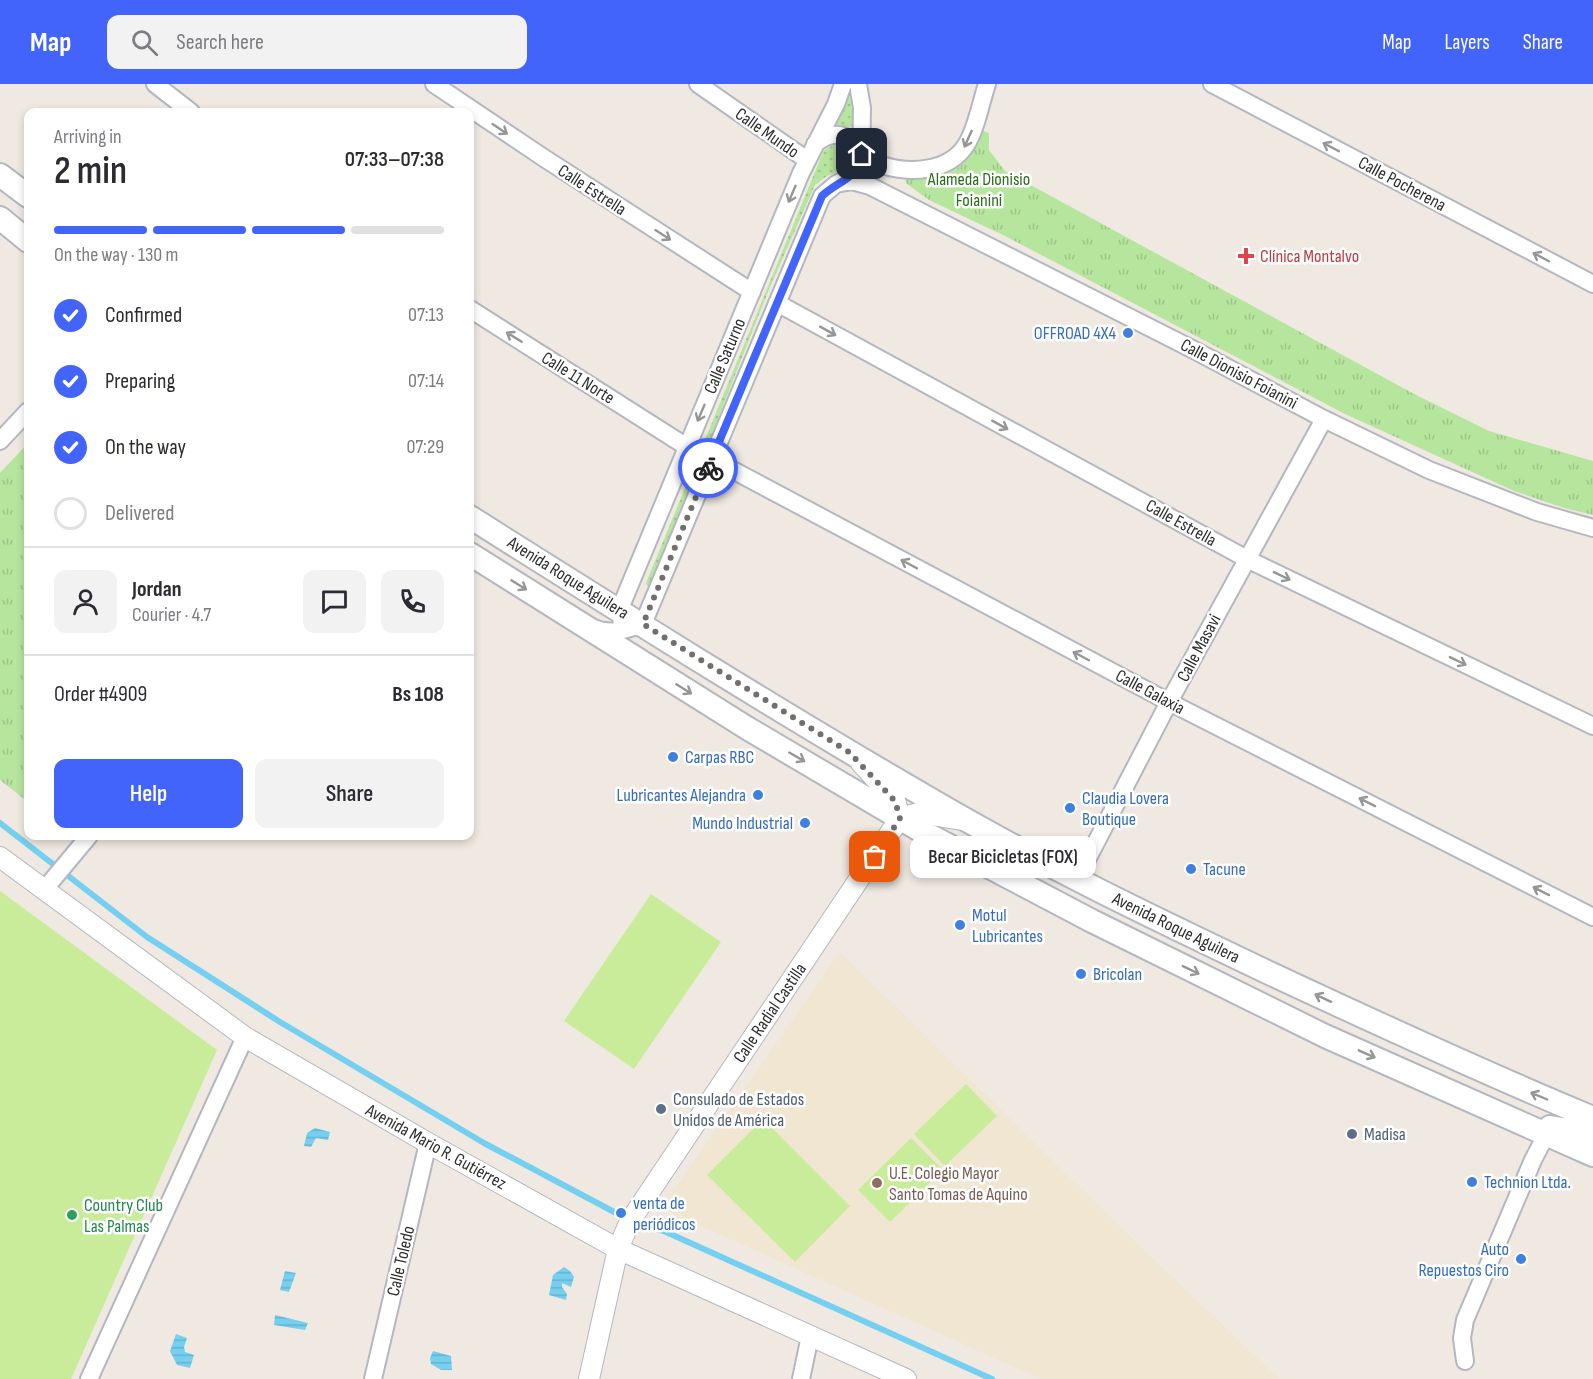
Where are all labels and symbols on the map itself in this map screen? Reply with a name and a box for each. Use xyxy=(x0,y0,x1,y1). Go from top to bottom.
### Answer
street label: Calle Mundo xyxy=(731,103,803,163)
one-way arrow xyxy=(491,123,508,135)
pin xyxy=(836,128,887,179)
one-way arrow xyxy=(961,130,973,148)
one-way arrow xyxy=(1323,140,1341,152)
street label: Calle Pocherena xyxy=(1355,152,1449,216)
street label: Calle Estrella xyxy=(554,160,630,220)
park label: Alameda Dionisio Foianini xyxy=(927,169,1030,211)
one-way arrow xyxy=(786,185,797,203)
one-way arrow xyxy=(655,229,672,242)
place label: Clínica Montalvo xyxy=(1260,246,1359,267)
marker: Clínica Montalvo xyxy=(1237,247,1255,265)
one-way arrow xyxy=(1533,251,1550,263)
street label: Calle Saturno xyxy=(700,315,750,397)
place label: OFFROAD 4X4 xyxy=(1034,323,1116,344)
one-way arrow xyxy=(819,326,837,337)
marker: OFFROAD 4X4 xyxy=(1121,326,1135,340)
one-way arrow xyxy=(505,330,522,343)
street label: Calle Dionisio Foianini xyxy=(1177,334,1301,414)
street label: Calle 11 Norte xyxy=(538,347,618,409)
one-way arrow xyxy=(695,403,706,422)
one-way arrow xyxy=(990,420,1008,431)
courier xyxy=(678,438,738,498)
street label: Calle Estrella xyxy=(1142,495,1220,551)
street label: Avenida Roque Aguilera xyxy=(503,532,633,624)
one-way arrow xyxy=(901,558,918,570)
one-way arrow xyxy=(1273,571,1291,583)
one-way arrow xyxy=(510,579,527,591)
street label: Calle Masavi xyxy=(1173,611,1225,685)
one-way arrow xyxy=(1073,650,1091,661)
one-way arrow xyxy=(1449,655,1467,667)
street label: Calle Galaxia xyxy=(1112,665,1188,719)
one-way arrow xyxy=(675,683,692,695)
place label: Carpas RBC xyxy=(685,747,754,768)
marker: Carpas RBC xyxy=(666,750,680,764)
one-way arrow xyxy=(788,752,805,764)
place label: Lubricantes Alejandra xyxy=(617,785,746,806)
marker: Lubricantes Alejandra xyxy=(751,788,765,802)
place label: Claudia Lovera Boutique xyxy=(1082,788,1169,830)
one-way arrow xyxy=(1358,796,1376,808)
marker: Claudia Lovera Boutique xyxy=(1063,801,1077,815)
place label: Mundo Industrial xyxy=(692,813,793,834)
marker: Mundo Industrial xyxy=(798,816,812,830)
pin xyxy=(849,831,900,882)
callout: Becar Bicicletas (FOX) xyxy=(911,836,1097,878)
place label: Tacune xyxy=(1203,859,1246,880)
marker: Tacune xyxy=(1184,862,1198,876)
one-way arrow xyxy=(1532,884,1550,896)
street label: Avenida Roque Aguilera xyxy=(1108,888,1243,968)
place label: Motul Lubricantes xyxy=(972,905,1043,947)
marker: Motul Lubricantes xyxy=(953,918,967,932)
street label: Calle Radial Castilla xyxy=(729,959,811,1067)
place label: Bricolan xyxy=(1093,964,1142,985)
one-way arrow xyxy=(1181,965,1199,976)
marker: Bricolan xyxy=(1074,967,1088,981)
one-way arrow xyxy=(1315,992,1333,1004)
one-way arrow xyxy=(1357,1049,1375,1061)
place label: Consulado de Estados Unidos de América xyxy=(673,1089,804,1131)
one-way arrow xyxy=(1530,1090,1549,1101)
street label: Avenida Mario R. Gutiérrez xyxy=(361,1099,510,1195)
marker: Consulado de Estados Unidos de América xyxy=(654,1102,668,1116)
place label: Madisa xyxy=(1364,1124,1406,1145)
marker: Madisa xyxy=(1345,1127,1359,1141)
place label: U.E. Colegio Mayor Santo Tomas de Aquino xyxy=(889,1163,1028,1205)
place label: Technion Ltda. xyxy=(1484,1172,1571,1193)
marker: Technion Ltda. xyxy=(1465,1175,1479,1189)
marker: U.E. Colegio Mayor Santo Tomas de Aquino xyxy=(870,1176,884,1190)
place label: venta de periódicos xyxy=(633,1193,696,1235)
place label: Country Club Las Palmas xyxy=(84,1195,163,1237)
marker: venta de periódicos xyxy=(614,1206,628,1220)
marker: Country Club Las Palmas xyxy=(65,1208,79,1222)
street label: Calle Toledo xyxy=(383,1224,419,1298)
place label: Auto Repuestos Ciro xyxy=(1418,1239,1509,1281)
marker: Auto Repuestos Ciro xyxy=(1514,1252,1528,1266)

